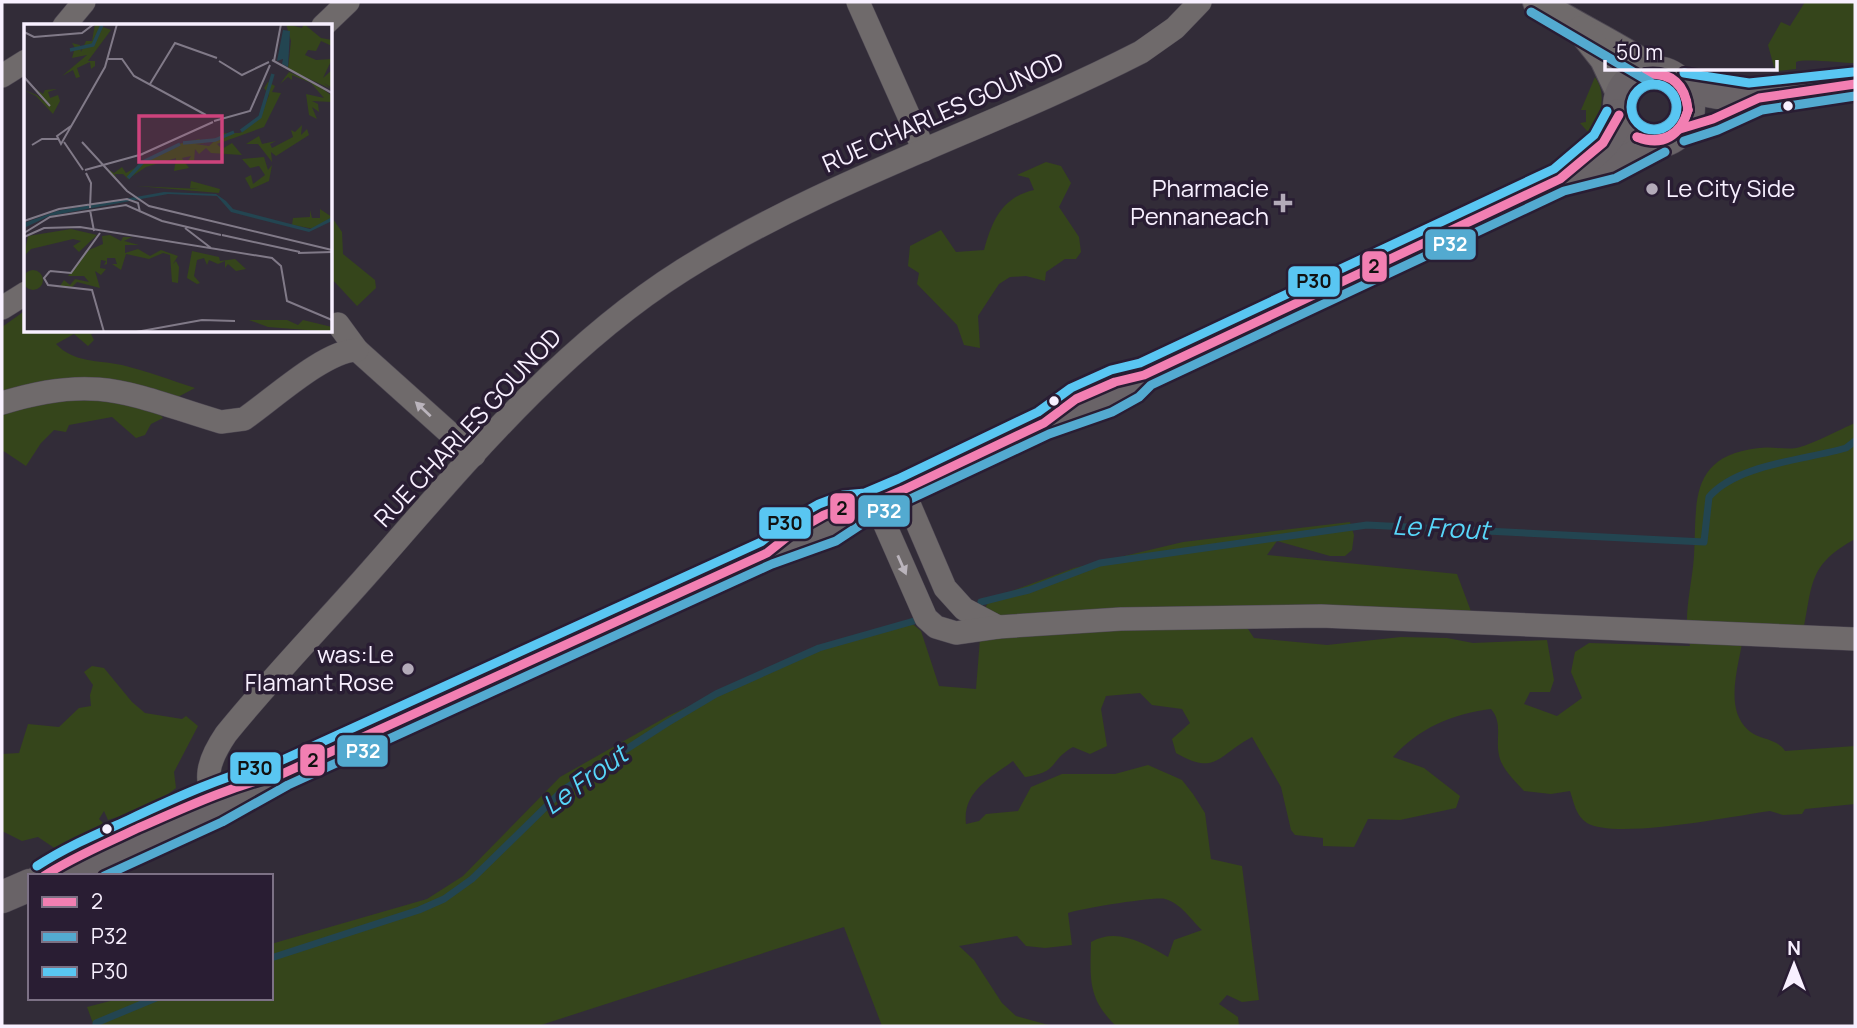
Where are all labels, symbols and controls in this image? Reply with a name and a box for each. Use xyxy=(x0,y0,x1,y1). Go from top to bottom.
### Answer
inset map xyxy=(24,24,332,332)
scale bar xyxy=(1605,28,1776,72)
text: 50 m xyxy=(1616,38,1663,66)
street label: RUE CHARLES GOUNOD xyxy=(817,44,1068,180)
unlabelled marker xyxy=(1781,99,1795,113)
place label: Pharmacie Pennaneach xyxy=(1130,171,1269,232)
place label: Le City Side xyxy=(1666,171,1795,204)
marker: Le City Side xyxy=(1644,181,1660,197)
marker: Pharmacie Pennaneach xyxy=(1275,195,1291,211)
line badge: P32 xyxy=(1424,228,1477,261)
text: P32 xyxy=(1433,231,1467,257)
line badge: 2 xyxy=(1361,250,1388,283)
text: 2 xyxy=(1368,253,1380,279)
line badge: P30 xyxy=(1287,265,1341,298)
text: P30 xyxy=(1296,268,1332,294)
street label: RUE CHARLES GOUNOD xyxy=(366,321,568,533)
unlabelled marker xyxy=(1047,394,1061,408)
one-way arrow xyxy=(415,402,432,418)
line badge: 2 xyxy=(829,492,856,525)
line badge: P32 xyxy=(857,494,911,528)
text: 2 xyxy=(836,495,848,521)
text: P32 xyxy=(867,498,901,524)
line badge: P30 xyxy=(758,506,812,540)
water label: Le Frout xyxy=(1392,506,1493,548)
text: P30 xyxy=(767,510,803,536)
one-way arrow xyxy=(896,555,908,575)
place label: was:Le Flamant Rose xyxy=(245,637,394,698)
marker: was:Le Flamant Rose xyxy=(400,661,416,677)
line badge: P32 xyxy=(336,734,389,768)
water label: Le Frout xyxy=(535,735,636,822)
text: P32 xyxy=(346,738,380,764)
line badge: 2 xyxy=(299,743,326,777)
text: 2 xyxy=(307,747,319,773)
line badge: P30 xyxy=(229,751,282,785)
text: P30 xyxy=(237,755,273,781)
unlabelled marker xyxy=(100,822,114,836)
legend xyxy=(28,874,273,1000)
text: 2 xyxy=(91,887,103,915)
text: P32 xyxy=(91,922,127,950)
north arrow xyxy=(1759,930,1829,1000)
text: N xyxy=(1787,935,1801,961)
text: P30 xyxy=(91,957,128,985)

